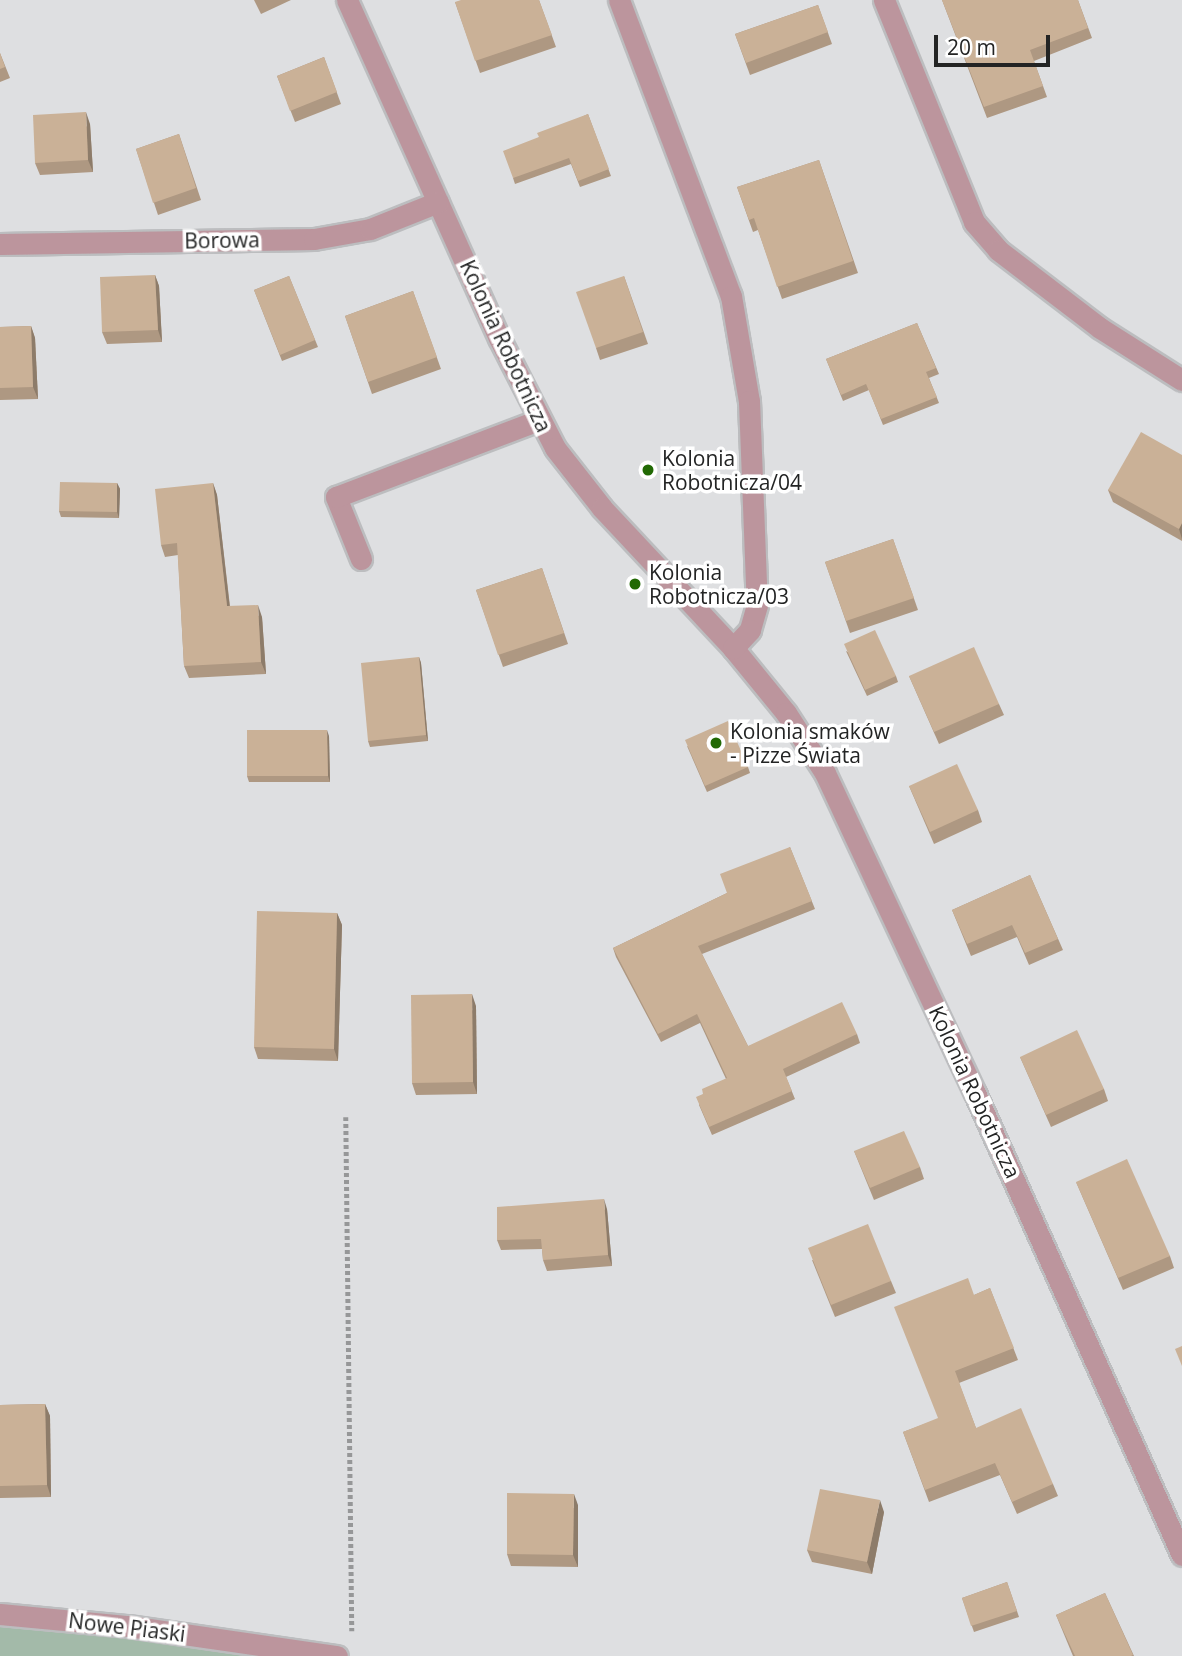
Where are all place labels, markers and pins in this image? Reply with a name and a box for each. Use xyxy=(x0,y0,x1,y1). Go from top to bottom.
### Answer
place label: Kolonia Robotnicza/04 xyxy=(662,445,802,495)
marker: Kolonia Robotnicza/04 xyxy=(640,462,656,478)
place label: Kolonia Robotnicza/03 xyxy=(649,559,789,609)
marker: Kolonia Robotnicza/03 xyxy=(627,576,643,592)
place label: Kolonia smaków - Pizze Świata xyxy=(730,718,890,768)
marker: Kolonia smaków - Pizze Świata xyxy=(708,735,724,751)

